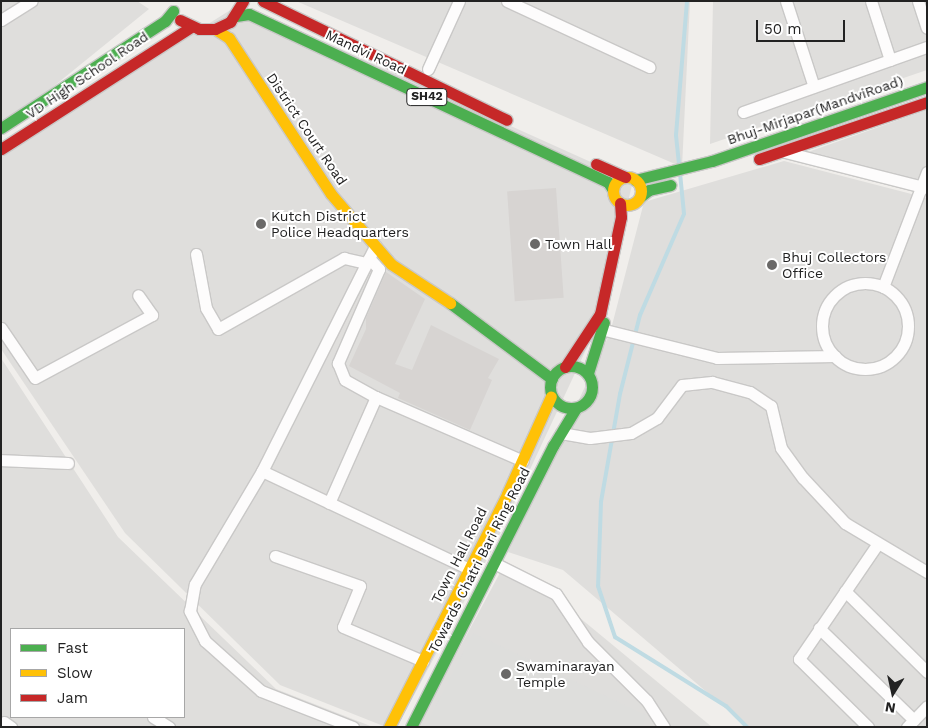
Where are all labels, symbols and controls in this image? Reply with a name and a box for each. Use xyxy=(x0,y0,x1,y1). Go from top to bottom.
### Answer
scale bar xyxy=(758,10,847,42)
text: 50 m xyxy=(764,20,801,38)
street label: Mandvi Road xyxy=(323,26,409,78)
street label: VD High School Road xyxy=(22,28,152,122)
street label: District Court Road xyxy=(263,70,351,188)
street label: Bhuj-Mirjapar(MandviRoad) xyxy=(725,72,905,148)
road number: SH42 xyxy=(406,88,448,106)
place label: Kutch District Police Headquarters xyxy=(271,208,409,240)
marker: Kutch District Police Headquarters xyxy=(255,218,267,230)
place label: Town Hall xyxy=(545,236,612,252)
marker: Town Hall xyxy=(529,238,541,250)
place label: Bhuj Collectors Office xyxy=(782,249,886,282)
marker: Bhuj Collectors Office xyxy=(766,259,778,271)
street label: Towards Chatri Bari Ring Road xyxy=(425,464,533,656)
street label: Town Hall Road xyxy=(427,504,491,606)
legend xyxy=(10,628,185,718)
text: Fast xyxy=(57,639,88,657)
place label: Swaminarayan Temple xyxy=(516,658,615,690)
text: Slow xyxy=(57,664,93,682)
marker: Swaminarayan Temple xyxy=(500,668,512,680)
north arrow xyxy=(868,668,918,718)
text: Jam xyxy=(57,689,88,707)
text: N xyxy=(884,699,897,717)

